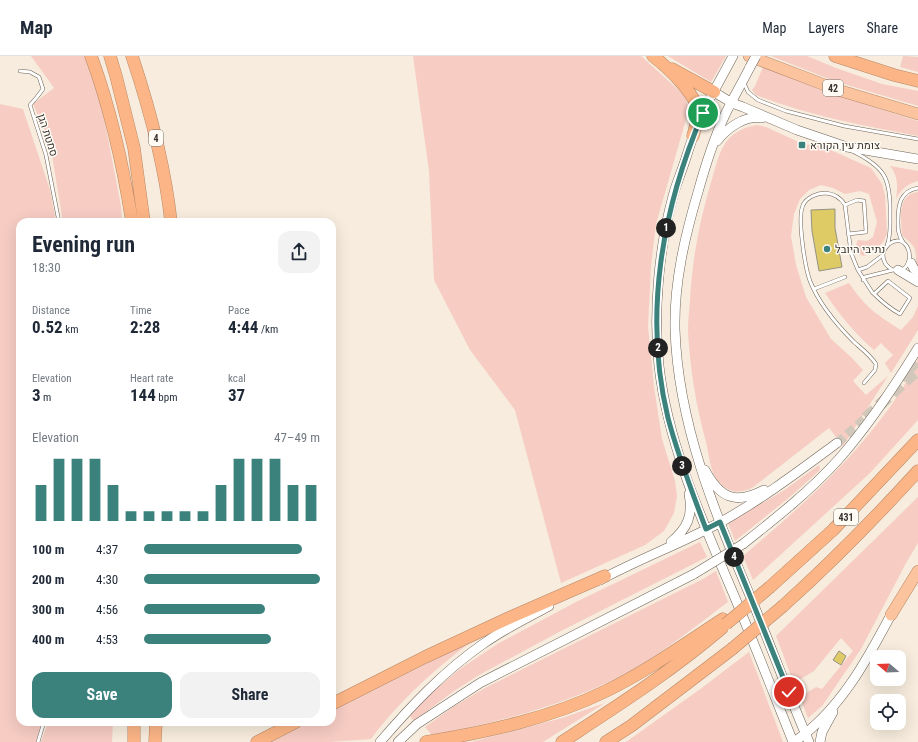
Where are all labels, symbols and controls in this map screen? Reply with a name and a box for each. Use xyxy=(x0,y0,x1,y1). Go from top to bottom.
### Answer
text: Map xyxy=(20,16,53,39)
text: Map xyxy=(762,20,786,36)
text: Layers xyxy=(808,20,845,36)
text: Share xyxy=(867,20,898,36)
road number: 42 xyxy=(823,80,843,96)
pin xyxy=(686,96,720,130)
icon: arrive xyxy=(692,102,714,124)
street label: סמטת הגן xyxy=(35,112,61,158)
road number: 4 xyxy=(149,130,163,146)
place label: צומת עין הקורא xyxy=(810,139,880,152)
marker: צומת עין הקורא xyxy=(797,140,807,150)
pin: 1 xyxy=(656,218,676,238)
text: 1 xyxy=(663,221,669,234)
button: share xyxy=(278,231,320,273)
text: Evening run xyxy=(32,232,135,257)
place label: נתיבי היובל xyxy=(835,243,885,256)
marker: נתיבי היובל xyxy=(822,244,832,254)
text: 18:30 xyxy=(32,260,61,275)
text: Distance xyxy=(32,304,70,317)
text: Time xyxy=(130,304,152,317)
text: Pace xyxy=(228,304,250,317)
text: 0.52 xyxy=(32,317,63,337)
text: 2:28 xyxy=(130,317,160,337)
text: 4:44 xyxy=(228,317,258,337)
text: km xyxy=(63,323,78,336)
text: /km xyxy=(258,323,278,336)
pin: 2 xyxy=(648,338,668,358)
text: 2 xyxy=(655,341,661,354)
text: Elevation xyxy=(32,372,72,385)
text: Heart rate xyxy=(130,372,173,385)
text: kcal xyxy=(228,372,246,385)
text: 3 xyxy=(32,385,41,405)
text: 144 xyxy=(130,385,156,405)
text: 37 xyxy=(228,385,245,405)
text: m xyxy=(41,391,51,404)
text: bpm xyxy=(156,391,177,404)
text: Elevation xyxy=(32,430,79,445)
text: 47–49 m xyxy=(274,430,320,445)
pin: 3 xyxy=(672,456,692,476)
text: 3 xyxy=(679,459,685,472)
road number: 431 xyxy=(834,509,858,525)
text: 100 m xyxy=(32,542,64,557)
text: 4:37 xyxy=(96,542,118,557)
pin: 4 xyxy=(724,547,744,567)
text: 4 xyxy=(731,550,737,563)
text: 200 m xyxy=(32,572,64,587)
text: 4:30 xyxy=(96,572,118,587)
text: 300 m xyxy=(32,602,64,617)
text: 4:56 xyxy=(96,602,118,617)
text: 400 m xyxy=(32,632,64,647)
text: 4:53 xyxy=(96,632,118,647)
north arrow xyxy=(870,650,906,686)
map controls xyxy=(870,650,906,730)
button: Save xyxy=(32,672,172,718)
button: Share xyxy=(180,672,320,718)
pin xyxy=(772,675,806,709)
icon: check xyxy=(778,681,800,703)
button: locate xyxy=(870,694,906,730)

